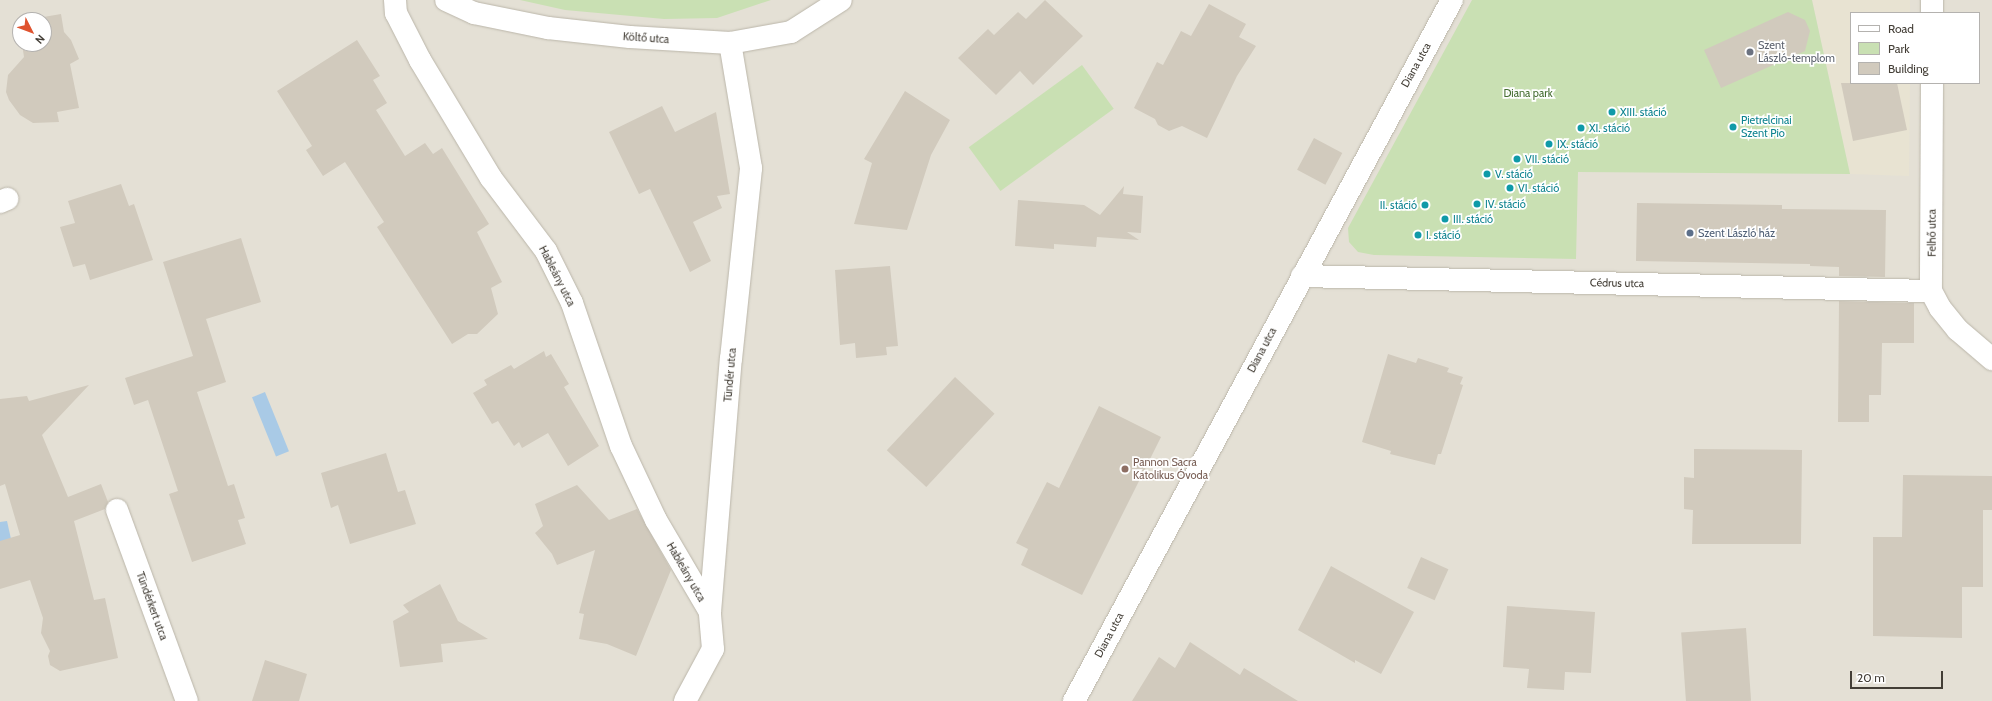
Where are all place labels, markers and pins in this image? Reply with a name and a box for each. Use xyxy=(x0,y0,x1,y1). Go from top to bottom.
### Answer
place label: Szent László-templom xyxy=(1758,39,1835,65)
marker: Szent László-templom xyxy=(1745,47,1755,57)
place label: XIII. stáció xyxy=(1620,105,1667,119)
marker: XIII. stáció xyxy=(1607,107,1617,117)
place label: Pietrelcinai Szent Pio xyxy=(1741,114,1791,140)
place label: XI. stáció xyxy=(1589,121,1630,135)
marker: Pietrelcinai Szent Pio xyxy=(1728,122,1738,132)
marker: XI. stáció xyxy=(1576,123,1586,133)
place label: IX. stáció xyxy=(1557,137,1598,151)
marker: IX. stáció xyxy=(1544,139,1554,149)
place label: VII. stáció xyxy=(1525,152,1569,166)
marker: VII. stáció xyxy=(1512,154,1522,164)
place label: V. stáció xyxy=(1495,167,1533,181)
marker: V. stáció xyxy=(1482,169,1492,179)
place label: VI. stáció xyxy=(1518,181,1559,195)
marker: VI. stáció xyxy=(1505,183,1515,193)
place label: IV. stáció xyxy=(1485,197,1526,211)
place label: II. stáció xyxy=(1380,198,1417,212)
marker: IV. stáció xyxy=(1472,199,1482,209)
marker: II. stáció xyxy=(1420,200,1430,210)
place label: III. stáció xyxy=(1453,212,1493,226)
marker: III. stáció xyxy=(1440,214,1450,224)
place label: Szent László ház xyxy=(1698,226,1775,240)
place label: I. stáció xyxy=(1426,228,1460,242)
marker: Szent László ház xyxy=(1685,228,1695,238)
marker: I. stáció xyxy=(1413,230,1423,240)
place label: Pannon Sacra Katolikus Óvoda xyxy=(1133,456,1208,482)
marker: Pannon Sacra Katolikus Óvoda xyxy=(1120,464,1130,474)

